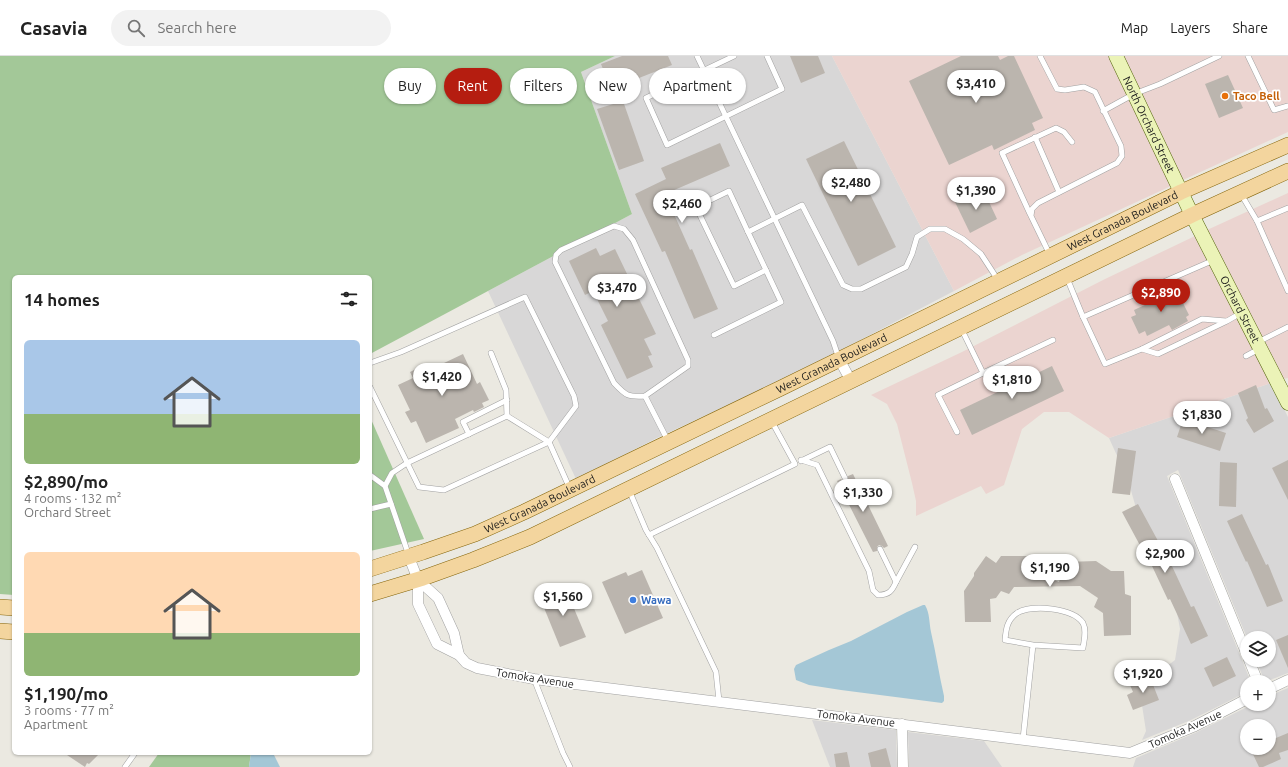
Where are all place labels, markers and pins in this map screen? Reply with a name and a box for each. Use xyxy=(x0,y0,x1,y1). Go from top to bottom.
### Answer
pin: $3,410 xyxy=(943,70,1009,104)
place label: Taco Bell xyxy=(1233,90,1280,102)
marker: Taco Bell xyxy=(1220,91,1230,101)
pin: $2,480 xyxy=(818,169,884,203)
pin: $1,390 xyxy=(943,177,1009,211)
pin: $2,460 xyxy=(649,190,715,224)
pin: $3,470 xyxy=(584,274,650,308)
pin: $2,890 xyxy=(1128,279,1194,313)
pin: $1,420 xyxy=(409,363,475,397)
pin: $1,810 xyxy=(979,366,1045,400)
pin: $1,830 xyxy=(1169,401,1235,435)
pin: $1,330 xyxy=(830,479,896,513)
pin: $2,900 xyxy=(1132,540,1198,574)
pin: $1,190 xyxy=(1017,554,1083,588)
pin: $1,560 xyxy=(530,583,596,617)
place label: Wawa xyxy=(641,594,671,606)
marker: Wawa xyxy=(628,595,638,605)
pin: $1,920 xyxy=(1110,660,1176,694)

